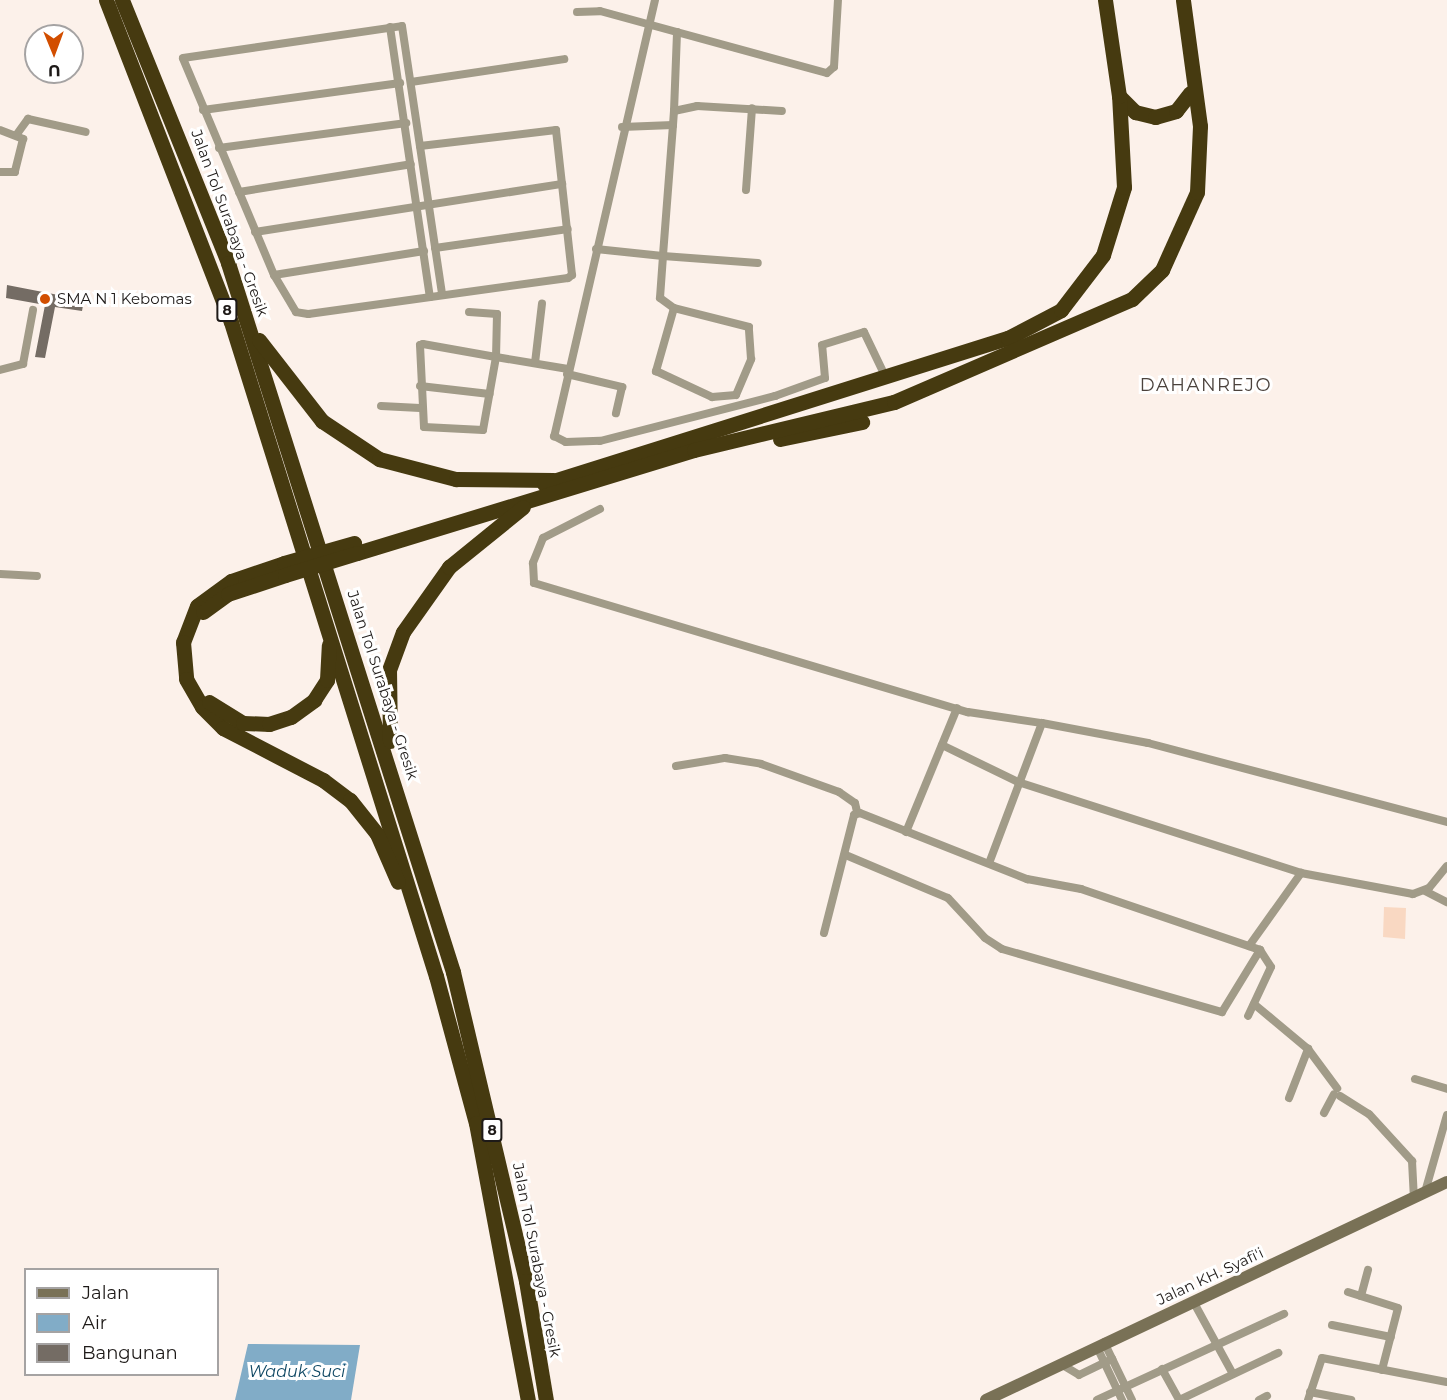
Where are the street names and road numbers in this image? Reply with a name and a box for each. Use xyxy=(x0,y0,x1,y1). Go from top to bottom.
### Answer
street label: Jalan Tol Surabaya - Gresik xyxy=(188,127,272,319)
road number: 8 xyxy=(215,299,239,321)
street label: Jalan Tol Surabaya - Gresik xyxy=(344,588,422,782)
road number: 8 xyxy=(480,1119,504,1141)
street label: Jalan Tol Surabaya - Gresik xyxy=(509,1161,565,1359)
street label: Jalan KH. Syafi'i xyxy=(1154,1243,1266,1309)

